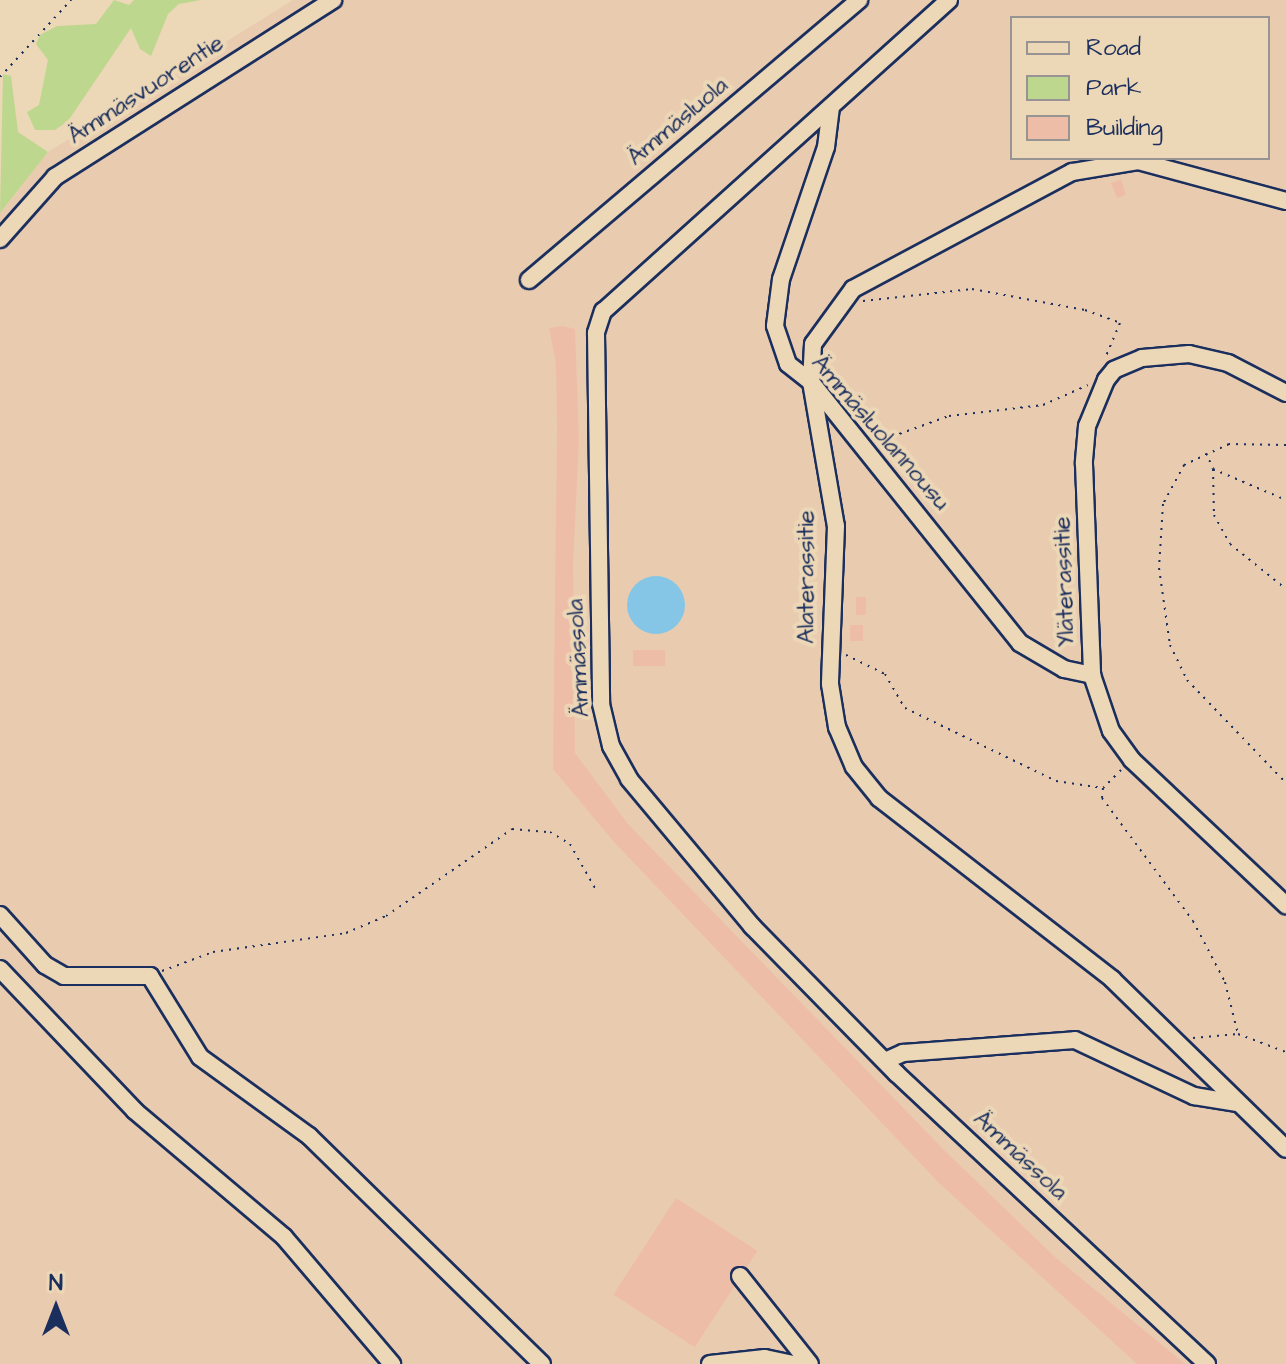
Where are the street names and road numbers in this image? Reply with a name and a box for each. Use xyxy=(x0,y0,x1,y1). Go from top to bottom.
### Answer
street label: Ämmäsvuorentie xyxy=(63,29,229,151)
street label: Ämmäsluola xyxy=(622,72,734,172)
street label: Ämmäsluolannousu xyxy=(805,349,955,517)
street label: Alaterassitie xyxy=(793,510,821,644)
street label: Yläterassitie xyxy=(1048,516,1082,648)
street label: Ämmässola xyxy=(562,598,596,718)
street label: Ämmässola xyxy=(967,1105,1073,1207)

